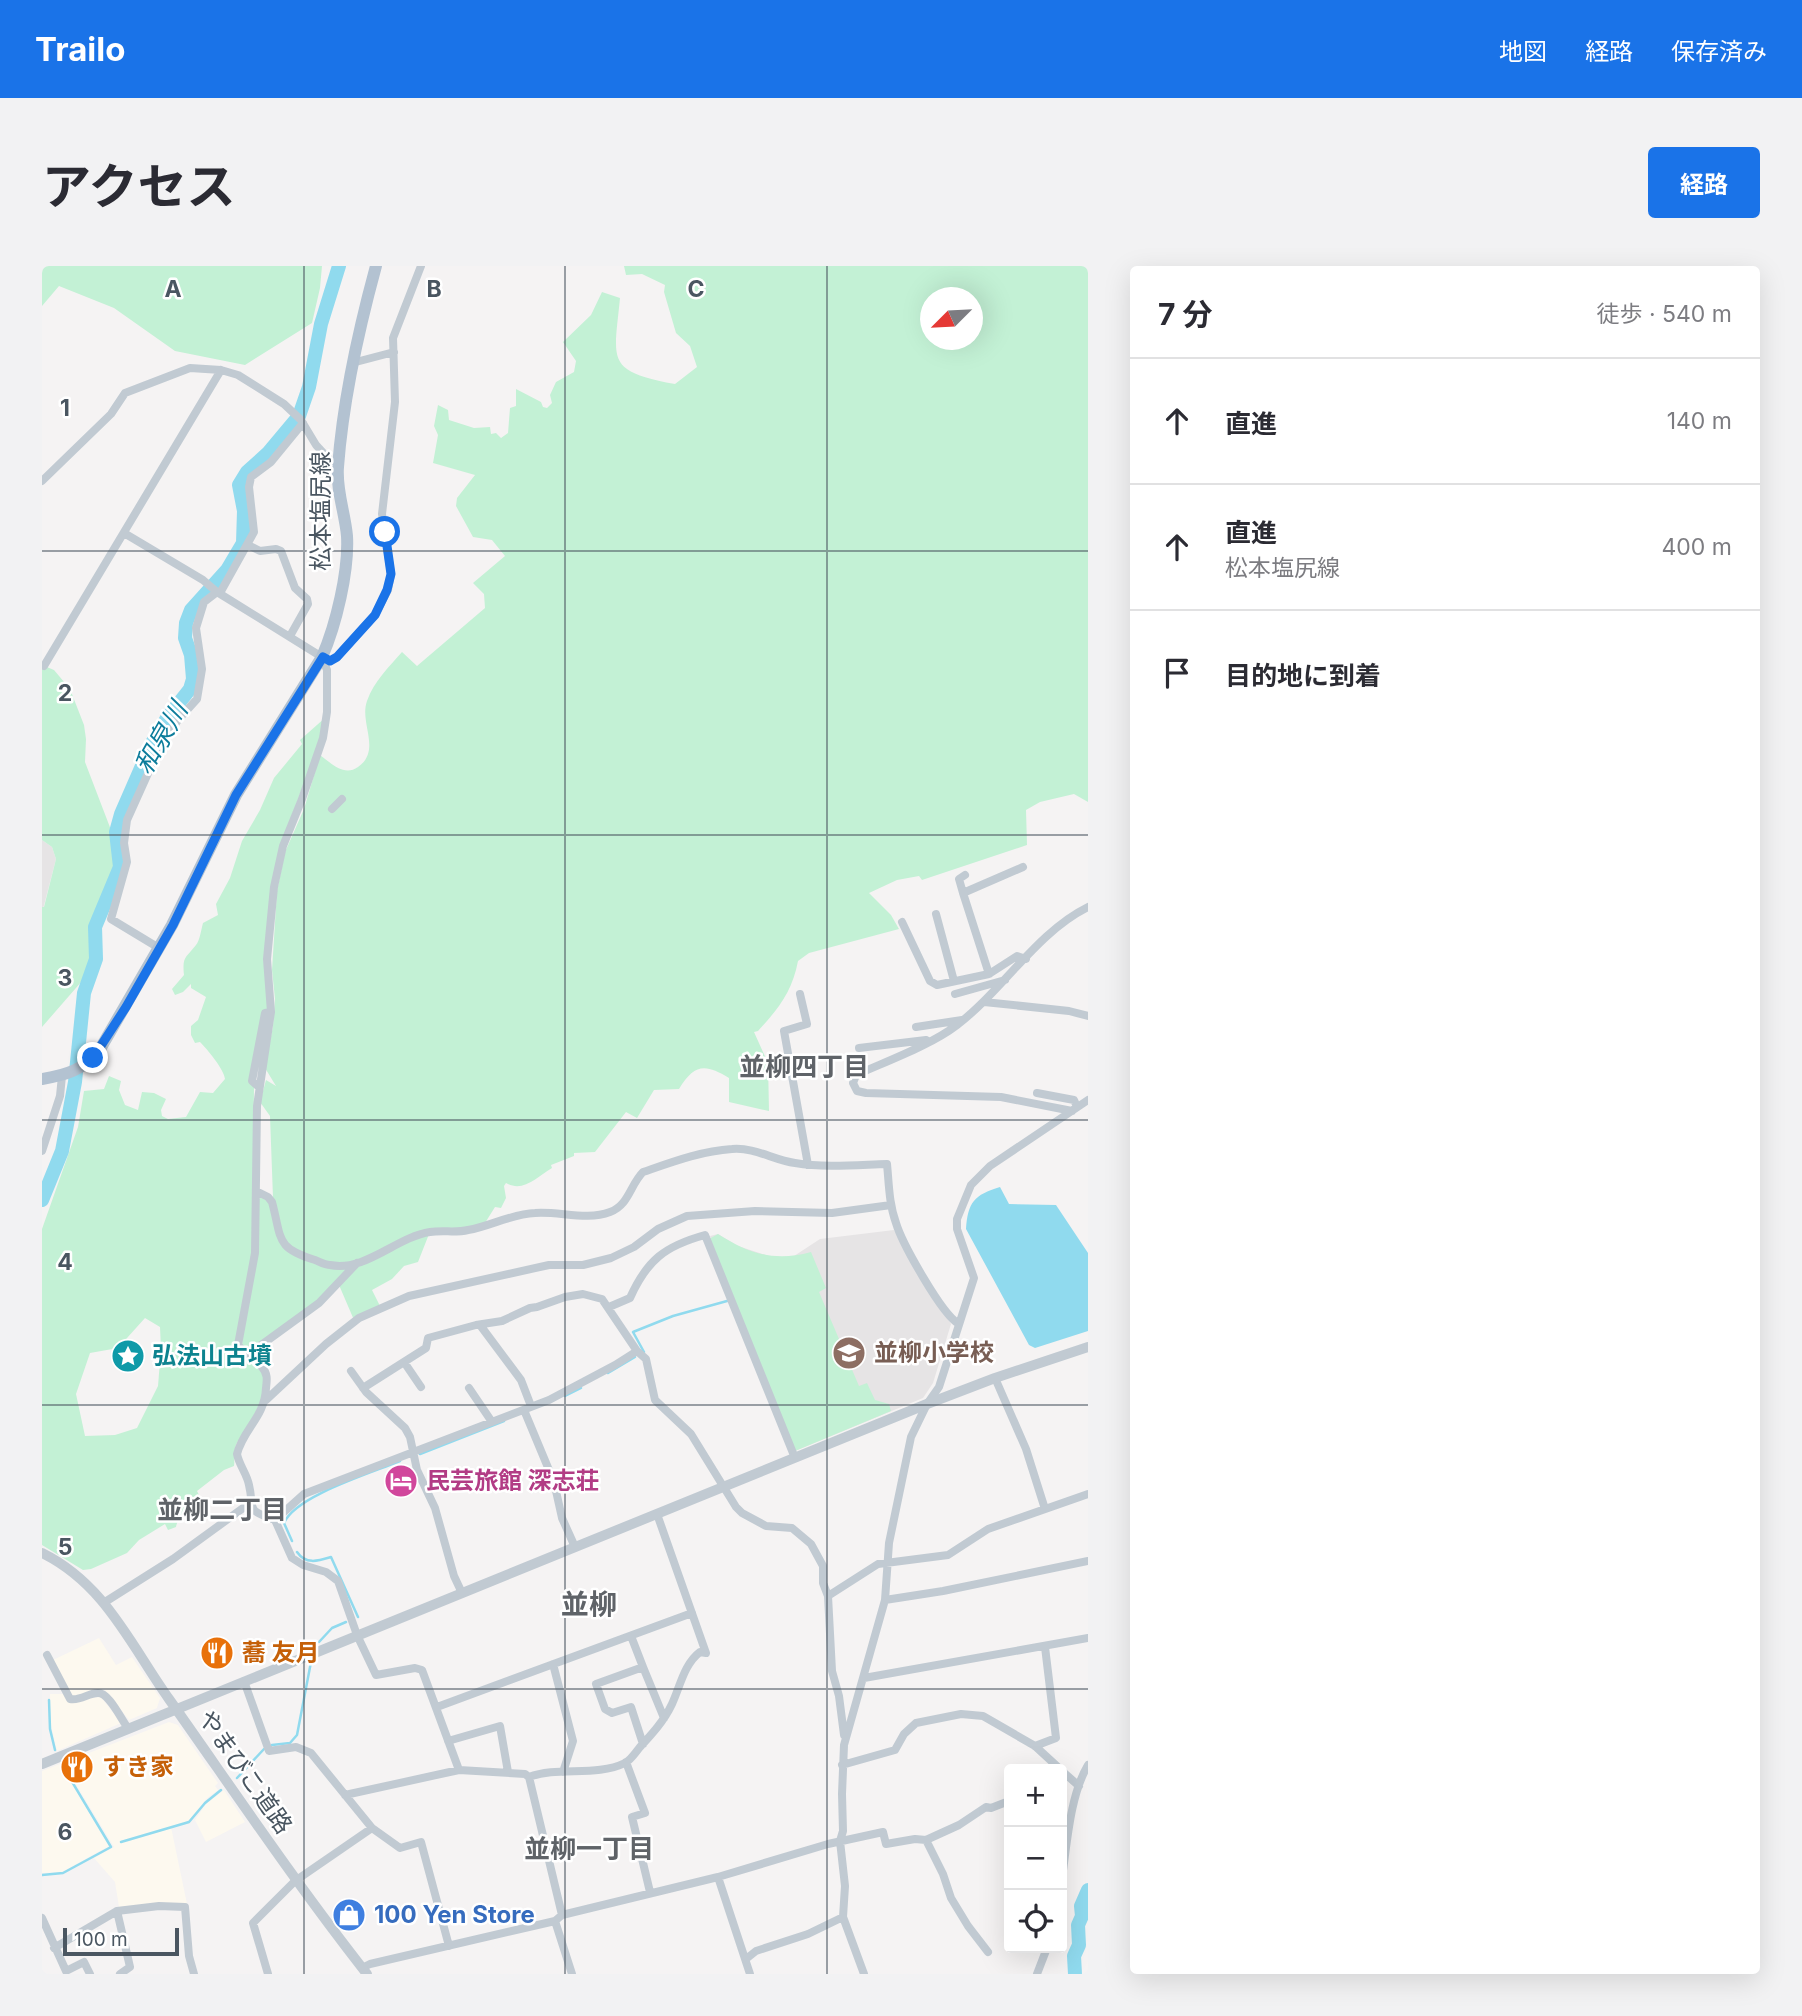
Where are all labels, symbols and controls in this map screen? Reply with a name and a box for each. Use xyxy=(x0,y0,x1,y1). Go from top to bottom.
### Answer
text: Trailo xyxy=(35,29,125,69)
text: 地図 xyxy=(1499,37,1547,66)
text: 経路 xyxy=(1585,37,1633,66)
text: 保存済み xyxy=(1671,37,1767,66)
button: 経路 xyxy=(1648,147,1760,218)
text: アクセス xyxy=(42,157,236,216)
text: A xyxy=(164,275,182,303)
text: B xyxy=(426,275,442,303)
text: C xyxy=(687,275,705,303)
north arrow xyxy=(920,287,983,350)
text: 7 分 xyxy=(1158,296,1213,332)
text: 徒歩 · 540 m xyxy=(1596,300,1732,328)
text: 1 xyxy=(60,394,70,422)
icon: ahead xyxy=(1158,402,1196,440)
text: 140 m xyxy=(1667,407,1732,435)
text: 直進 xyxy=(1225,408,1277,439)
street label: 松本塩尻線 xyxy=(306,451,335,571)
route start xyxy=(369,516,400,547)
text: 直進 xyxy=(1225,517,1277,548)
icon: ahead xyxy=(1158,528,1196,566)
text: 400 m xyxy=(1662,533,1732,561)
text: 松本塩尻線 xyxy=(1225,554,1340,582)
icon: arrive xyxy=(1158,654,1196,692)
text: 目的地に到着 xyxy=(1225,660,1381,691)
text: 2 xyxy=(58,679,72,707)
water label: 和泉川 xyxy=(128,694,195,779)
text: 3 xyxy=(58,964,72,992)
route end xyxy=(77,1042,108,1073)
district label: 並柳四丁目 xyxy=(739,1051,869,1082)
text: 4 xyxy=(57,1248,73,1276)
school or university icon: 並柳小学校 xyxy=(830,1334,868,1372)
place icon: 弘法山古墳 xyxy=(109,1337,147,1375)
place label: 並柳小学校 xyxy=(874,1338,994,1367)
place label: 弘法山古墳 xyxy=(152,1341,272,1370)
hotel icon: 民芸旅館 深志荘 xyxy=(382,1462,420,1500)
place label: 民芸旅館 深志荘 xyxy=(426,1466,600,1495)
district label: 並柳二丁目 xyxy=(157,1494,287,1525)
text: 5 xyxy=(58,1533,72,1561)
district label: 並柳 xyxy=(561,1587,617,1621)
restaurant icon: 蕎 友月 xyxy=(198,1634,236,1672)
place label: 蕎 友月 xyxy=(242,1638,320,1667)
street label: やまびこ道路 xyxy=(192,1704,299,1839)
restaurant icon: すき家 xyxy=(58,1748,96,1786)
place label: すき家 xyxy=(102,1752,174,1781)
map controls xyxy=(1004,1764,1067,1953)
button: + xyxy=(1004,1764,1067,1827)
text: 6 xyxy=(58,1818,72,1846)
button: − xyxy=(1004,1827,1067,1890)
district label: 並柳一丁目 xyxy=(524,1833,654,1864)
button: locate xyxy=(1004,1890,1067,1953)
shop icon: 100 Yen Store xyxy=(330,1896,368,1934)
place label: 100 Yen Store xyxy=(374,1900,535,1929)
scale bar xyxy=(63,1925,178,1957)
text: 100 m xyxy=(74,1928,128,1951)

